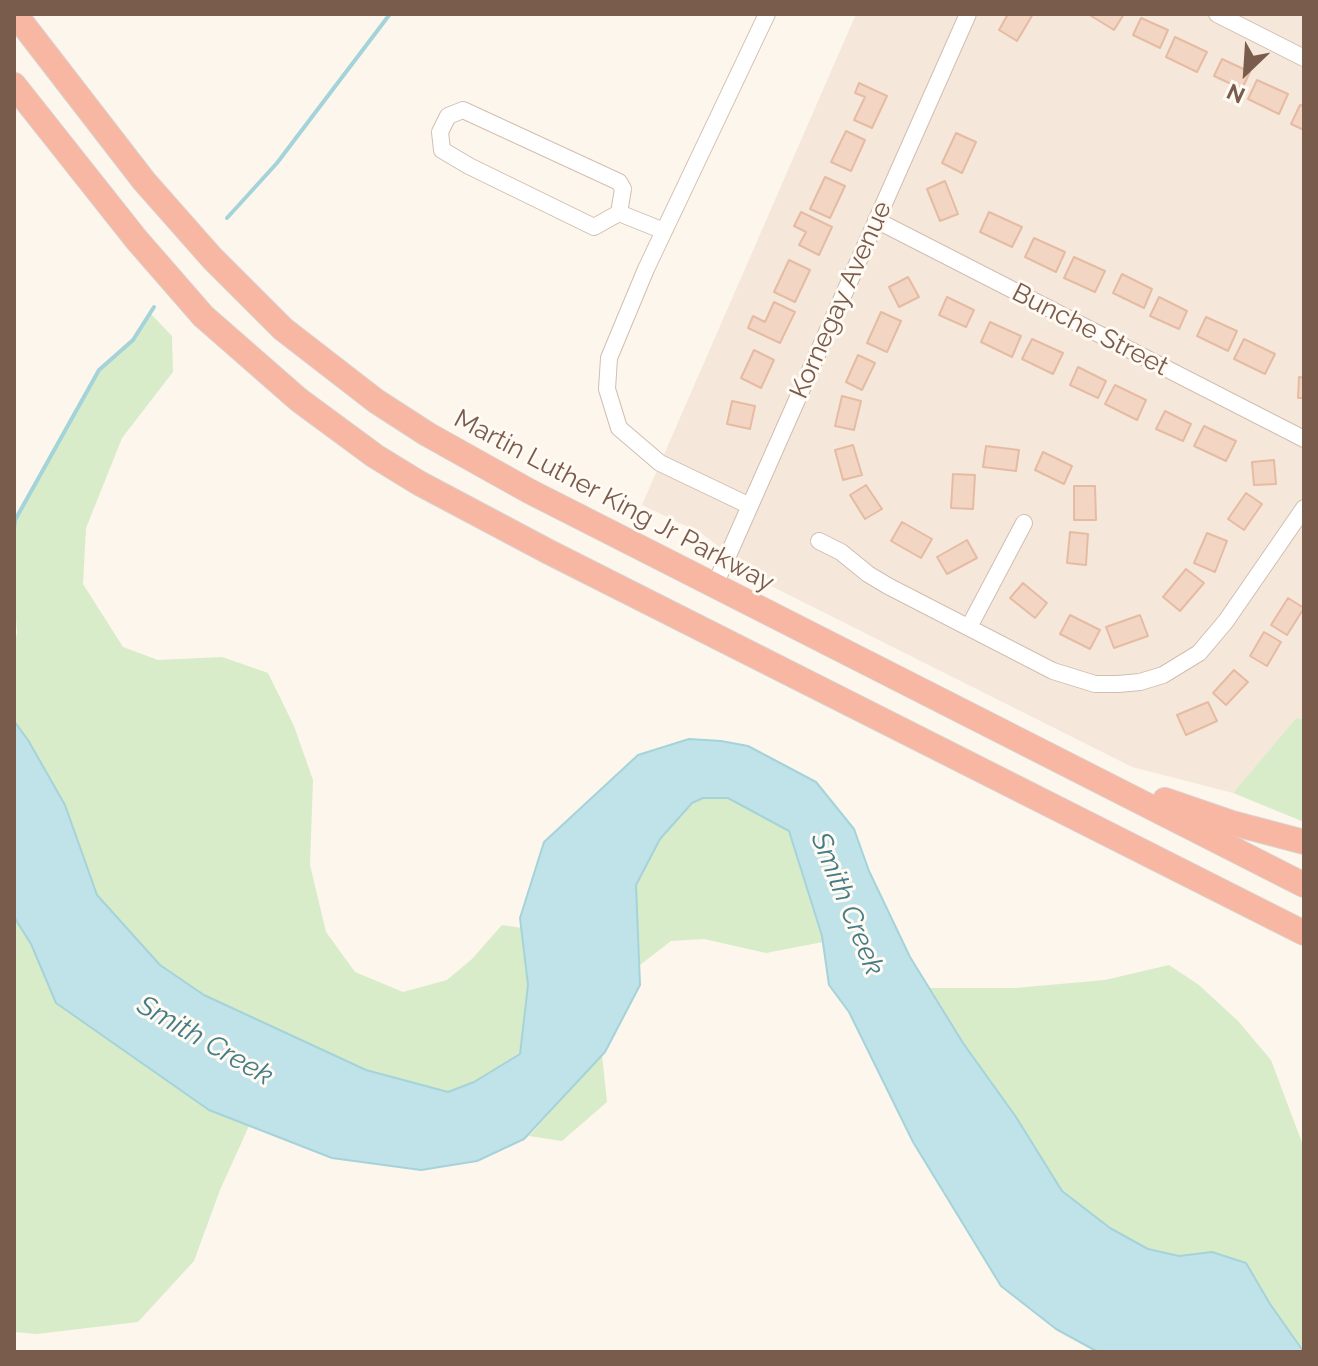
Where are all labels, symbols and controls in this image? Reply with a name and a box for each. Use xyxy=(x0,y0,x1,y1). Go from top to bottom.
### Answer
north arrow xyxy=(1206,32,1286,112)
text: N xyxy=(1223,78,1249,109)
street label: Kornegay Avenue xyxy=(783,196,899,404)
street label: Bunche Street xyxy=(1007,277,1173,383)
street label: Martin Luther King Jr Parkway xyxy=(449,403,779,599)
water label: Smith Creek xyxy=(803,828,891,980)
water label: Smith Creek xyxy=(131,989,279,1093)

